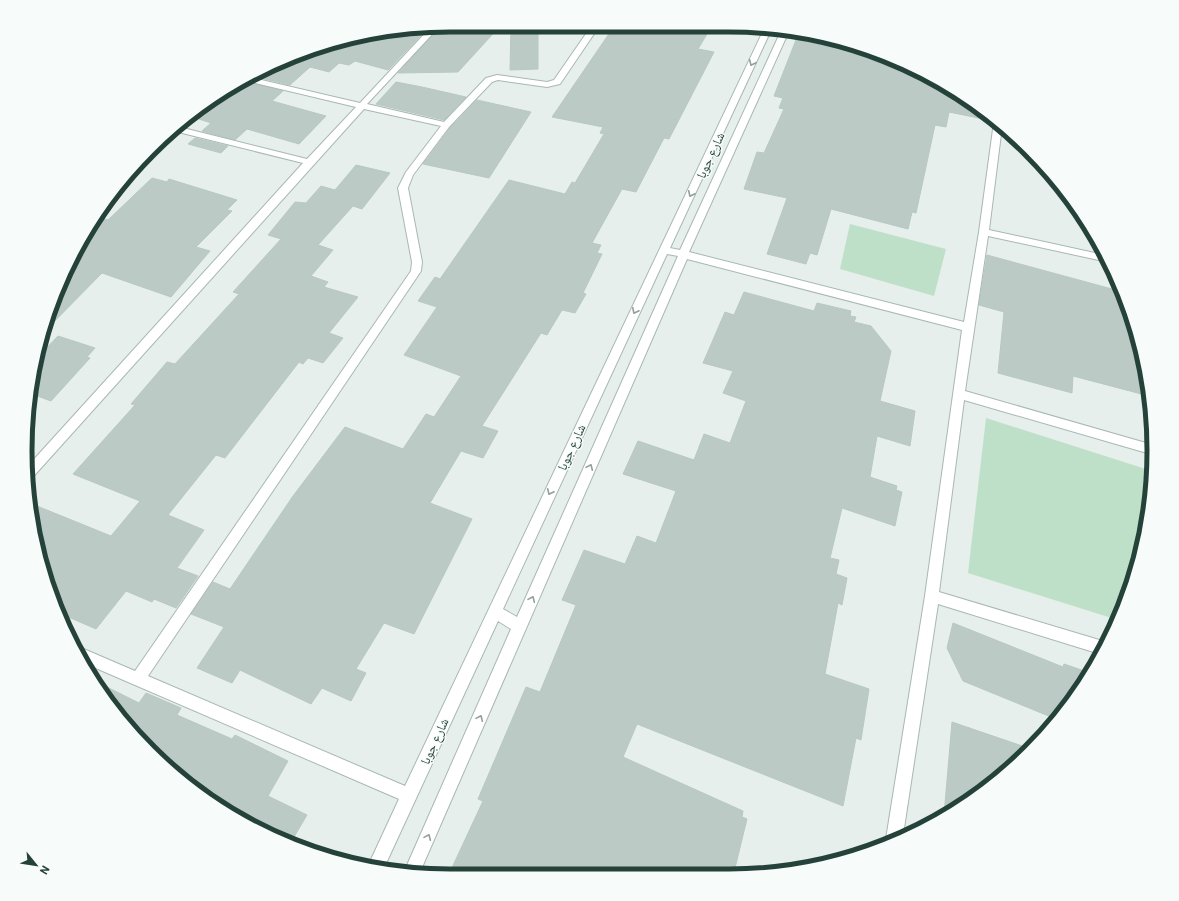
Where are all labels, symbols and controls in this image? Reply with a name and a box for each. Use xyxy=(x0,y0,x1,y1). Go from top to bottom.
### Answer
one-way arrow xyxy=(749,59,757,67)
street label: شارع جوبا xyxy=(693,130,729,182)
one-way arrow xyxy=(688,190,696,197)
one-way arrow xyxy=(632,307,640,315)
street label: شارع جوبا xyxy=(554,422,590,474)
one-way arrow xyxy=(585,463,593,471)
one-way arrow xyxy=(547,488,555,496)
one-way arrow xyxy=(528,595,536,602)
one-way arrow xyxy=(475,714,483,722)
street label: شارع جوبا xyxy=(417,716,453,768)
one-way arrow xyxy=(423,833,431,840)
north arrow xyxy=(16,845,56,885)
text: N xyxy=(37,863,52,877)

